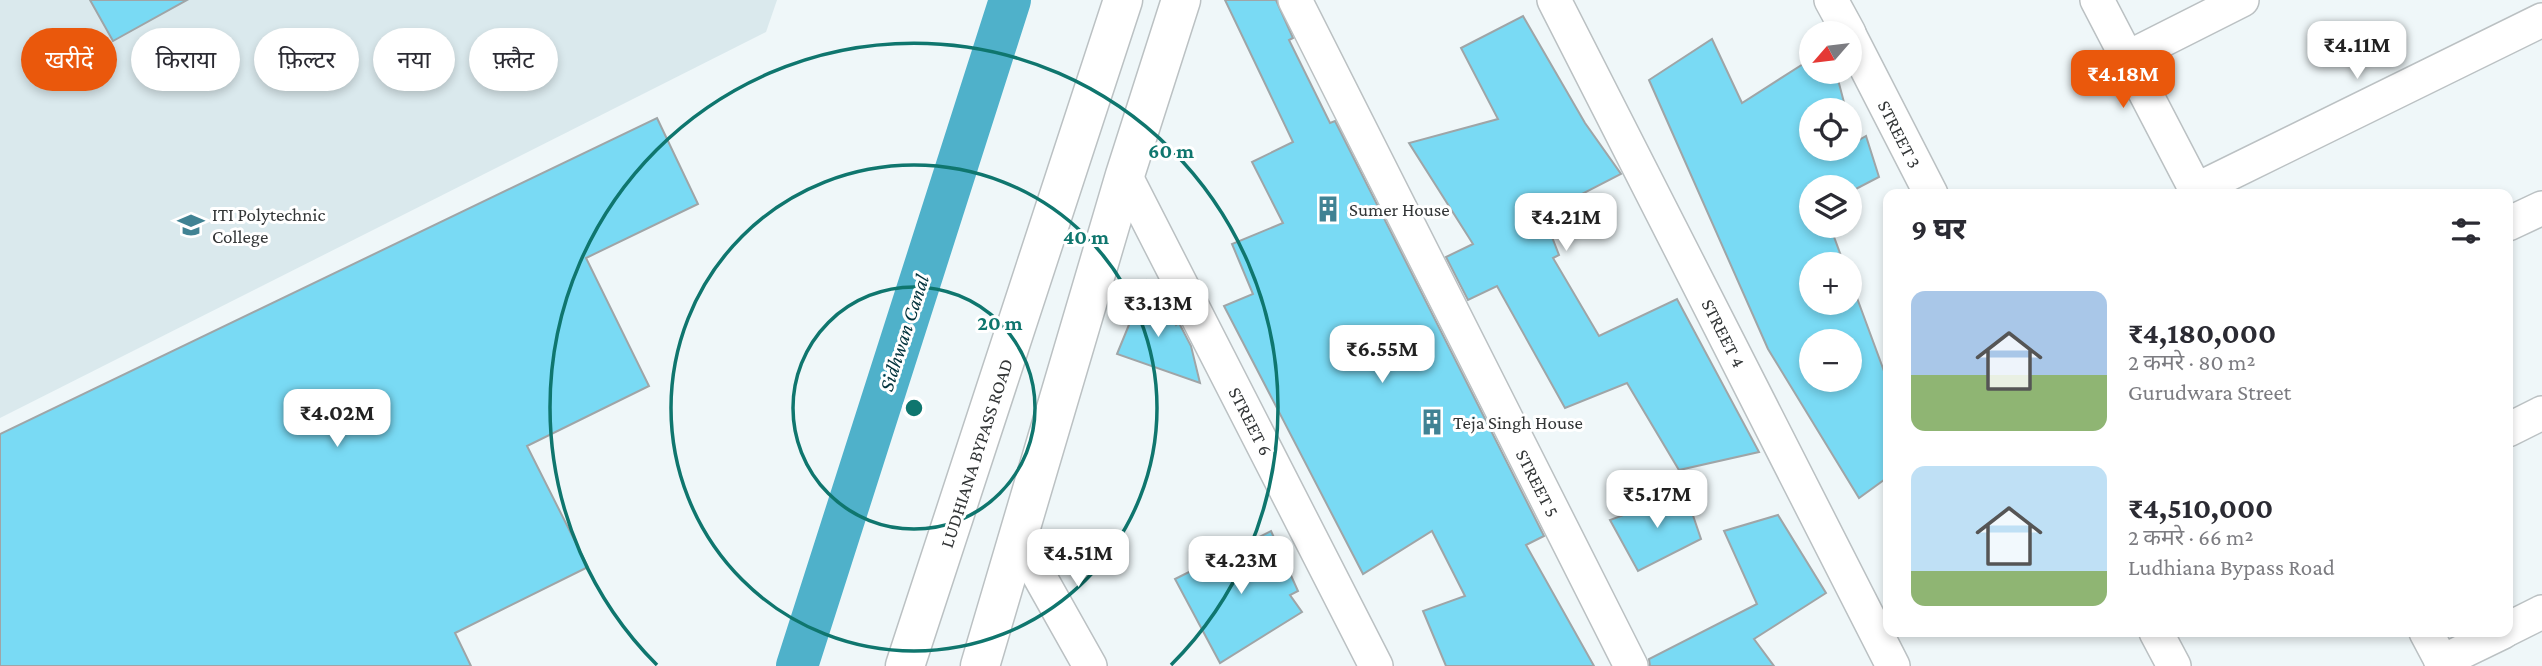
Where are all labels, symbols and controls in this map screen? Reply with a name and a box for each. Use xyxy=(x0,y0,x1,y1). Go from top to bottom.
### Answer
north arrow xyxy=(1799,21,1862,84)
map controls xyxy=(1799,21,1862,392)
pin: ₹4.11M xyxy=(2300,22,2414,81)
chip: खरीदें xyxy=(21,28,117,91)
chip: किराया xyxy=(131,28,240,91)
chip: फ़िल्टर xyxy=(254,28,359,91)
chip: नया xyxy=(373,28,455,91)
chip: फ़्लैट xyxy=(469,28,558,91)
text: ₹4.11M xyxy=(2323,31,2391,57)
pin: ₹4.18M xyxy=(2066,50,2180,110)
text: ₹4.18M xyxy=(2087,60,2159,86)
street label: STREET 3 xyxy=(1874,97,1926,172)
button: locate xyxy=(1799,98,1862,161)
text: 60 m xyxy=(1148,139,1194,163)
button: layers xyxy=(1799,175,1862,238)
building icon: Sumer House xyxy=(1313,194,1343,224)
pin: ₹4.21M xyxy=(1509,194,1623,253)
place label: Sumer House xyxy=(1349,199,1450,220)
text: ₹4.21M xyxy=(1531,203,1601,229)
place label: ITI Polytechnic College xyxy=(212,204,326,247)
school or university icon: ITI Polytechnic College xyxy=(176,210,206,240)
text: 9 घर xyxy=(1911,212,1966,245)
icon: filters xyxy=(2447,212,2485,250)
text: 40 m xyxy=(1063,225,1109,249)
button: + xyxy=(1799,252,1862,315)
water label: Sidhwan Canal xyxy=(874,271,934,394)
pin: ₹3.13M xyxy=(1101,280,1215,339)
text: ₹3.13M xyxy=(1123,289,1193,315)
street label: STREET 4 xyxy=(1697,296,1750,371)
text: 20 m xyxy=(977,311,1023,335)
text: ₹4,180,000 xyxy=(2128,316,2276,349)
icon: home xyxy=(1967,319,2051,403)
pin: ₹6.55M xyxy=(1325,326,1439,385)
button: − xyxy=(1799,329,1862,392)
text: ₹6.55M xyxy=(1346,335,1418,361)
text: 2 कमरे · 80 m² xyxy=(2128,349,2255,375)
street label: LUDHIANA BYPASS ROAD xyxy=(936,356,1017,550)
text: Gurudwara Street xyxy=(2128,379,2291,405)
street label: STREET 6 xyxy=(1224,384,1277,459)
pin: ₹4.02M xyxy=(280,390,394,449)
centre of rings xyxy=(902,396,926,420)
text: ₹4.02M xyxy=(300,399,375,425)
building icon: Teja Singh House xyxy=(1417,407,1447,437)
place label: Teja Singh House xyxy=(1453,412,1583,434)
street label: STREET 5 xyxy=(1512,446,1564,521)
pin: ₹5.17M xyxy=(1600,470,1714,530)
text: ₹5.17M xyxy=(1622,480,1692,506)
text: ₹4,510,000 xyxy=(2128,491,2273,524)
icon: home xyxy=(1967,494,2051,578)
text: 2 कमरे · 66 m² xyxy=(2128,524,2253,550)
pin: ₹4.51M xyxy=(1021,530,1135,589)
pin: ₹4.23M xyxy=(1184,536,1298,596)
text: ₹4.51M xyxy=(1043,539,1113,565)
text: ₹4.23M xyxy=(1204,546,1278,572)
text: Ludhiana Bypass Road xyxy=(2128,554,2335,580)

